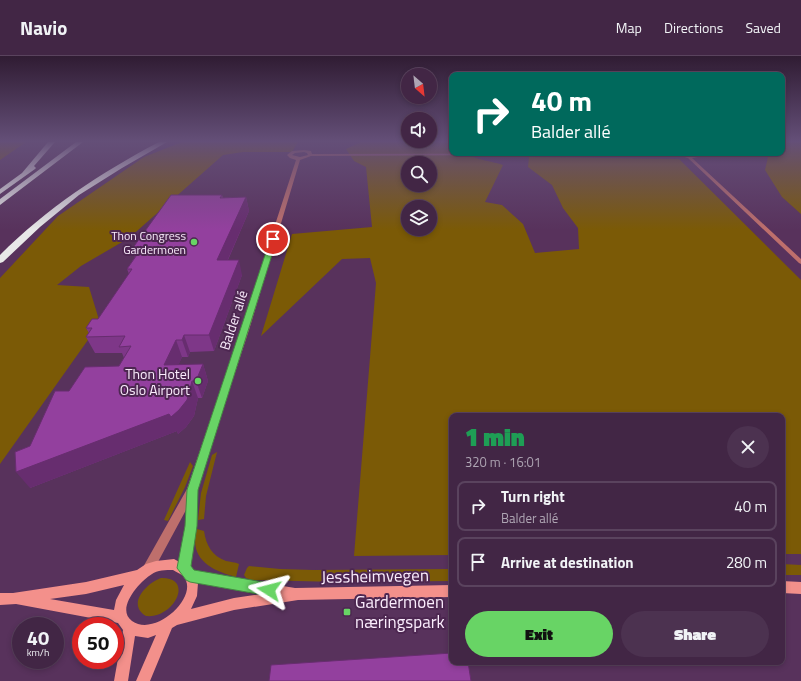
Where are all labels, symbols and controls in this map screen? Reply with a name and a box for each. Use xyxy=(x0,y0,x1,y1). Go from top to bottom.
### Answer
text: Navio xyxy=(20,13,67,42)
text: Map xyxy=(616,17,642,38)
text: Directions xyxy=(664,17,723,38)
text: Saved xyxy=(745,17,781,38)
north arrow xyxy=(401,68,437,104)
map controls xyxy=(401,68,437,236)
text: 40 m xyxy=(531,79,592,122)
icon: right xyxy=(465,88,517,140)
button: sound xyxy=(401,112,437,148)
text: Balder allé xyxy=(531,118,611,145)
button: search xyxy=(401,156,437,192)
button: layers xyxy=(401,200,437,236)
pin xyxy=(256,222,290,256)
place label: Thon Congress Gardermoen xyxy=(111,226,186,259)
icon: arrive xyxy=(262,228,284,250)
marker: Thon Congress Gardermoen xyxy=(189,237,199,247)
street label: Balder allé xyxy=(213,287,253,353)
place label: Thon Hotel Oslo Airport xyxy=(120,363,190,400)
marker: Thon Hotel Oslo Airport xyxy=(193,376,203,386)
text: 1 min xyxy=(465,419,525,455)
button: close xyxy=(727,426,769,468)
text: 320 m · 16:01 xyxy=(465,452,541,472)
text: Turn right xyxy=(501,485,565,508)
icon: right xyxy=(467,495,489,517)
text: 40 m xyxy=(734,495,767,518)
text: Balder allé xyxy=(501,508,558,528)
icon: arrive xyxy=(467,551,489,573)
text: Arrive at destination xyxy=(501,551,634,574)
text: 280 m xyxy=(726,551,767,574)
street label: Jessheimvegen xyxy=(321,562,429,590)
position arrow xyxy=(248,569,290,611)
place label: Gardermoen næringspark xyxy=(355,589,445,635)
marker: Gardermoen næringspark xyxy=(342,607,352,617)
button: Exit xyxy=(465,611,613,657)
button: Share xyxy=(621,611,769,657)
speed limit sign: 50 xyxy=(72,617,124,669)
text: 40 xyxy=(27,622,49,653)
text: km/h xyxy=(27,645,49,660)

